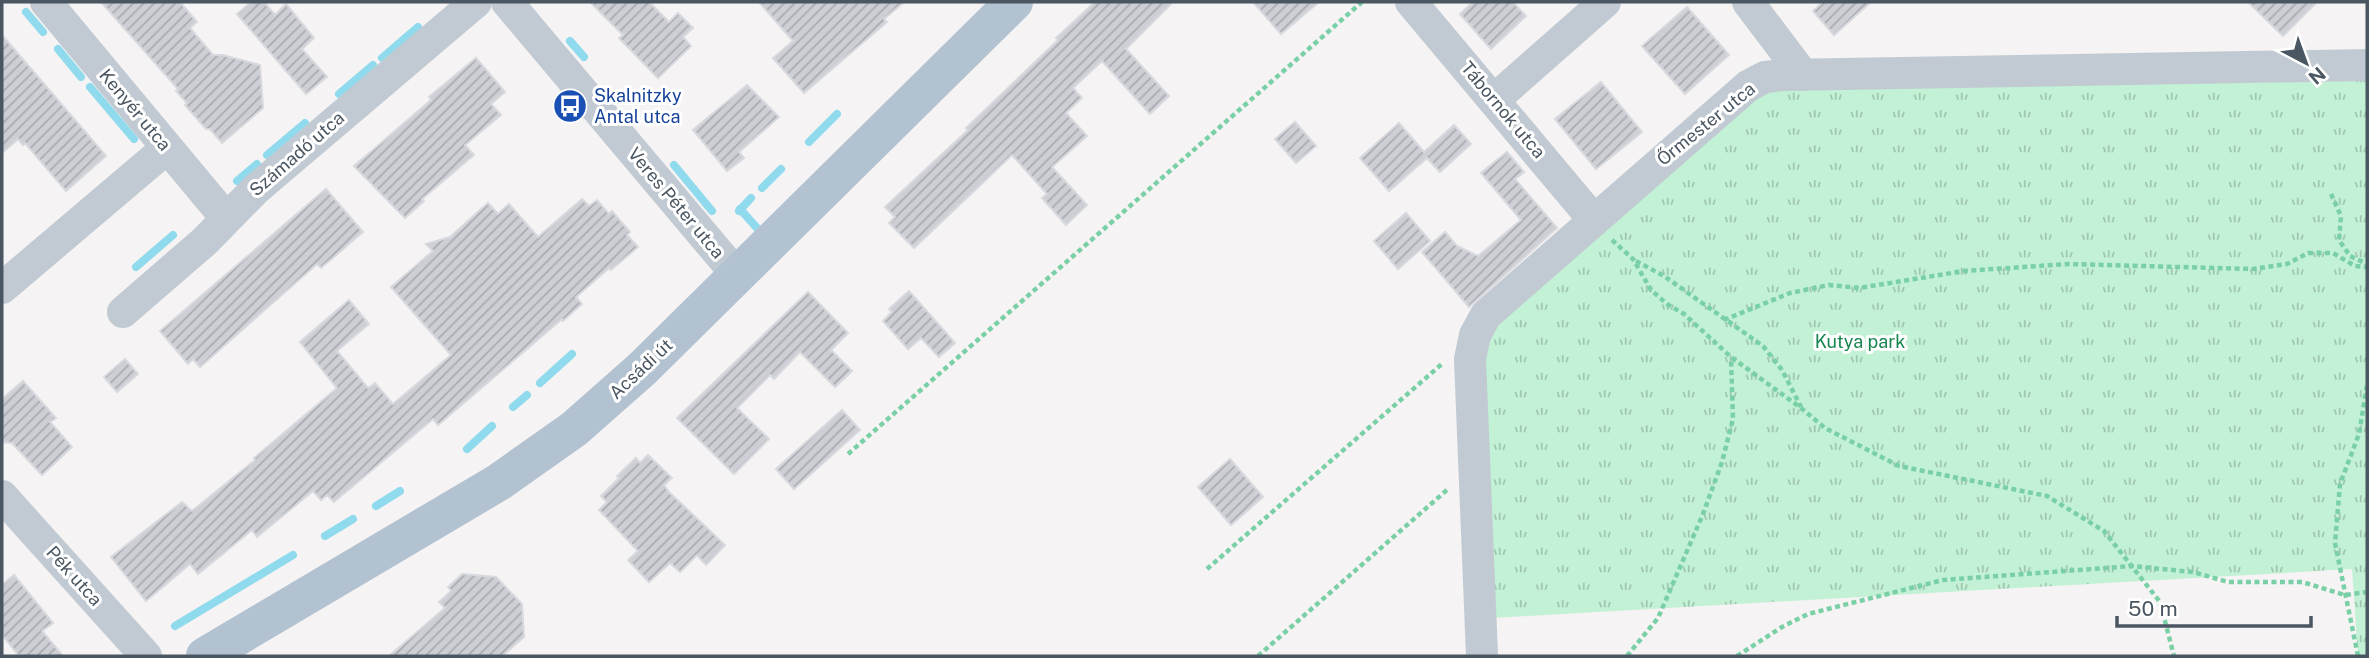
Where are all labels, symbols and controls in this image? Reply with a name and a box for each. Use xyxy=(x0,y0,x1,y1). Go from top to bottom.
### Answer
north arrow xyxy=(2271,28,2341,98)
street label: Tábornok utca xyxy=(1457,57,1550,162)
text: N xyxy=(2304,63,2330,89)
street label: Kenyér utca xyxy=(95,65,176,155)
street label: Őrmester utca xyxy=(1652,77,1759,170)
place label: Skalnitzky Antal utca xyxy=(594,85,682,127)
bus stop icon: Skalnitzky Antal utca xyxy=(551,87,589,125)
street label: Számadó utca xyxy=(245,107,348,200)
street label: Veres Péter utca xyxy=(624,143,729,262)
park label: Kutya park xyxy=(1815,331,1905,352)
street label: Acsádi út xyxy=(605,334,677,403)
street label: Pék utca xyxy=(42,542,107,610)
scale bar xyxy=(2117,584,2311,628)
text: 50 m xyxy=(2128,596,2178,621)

